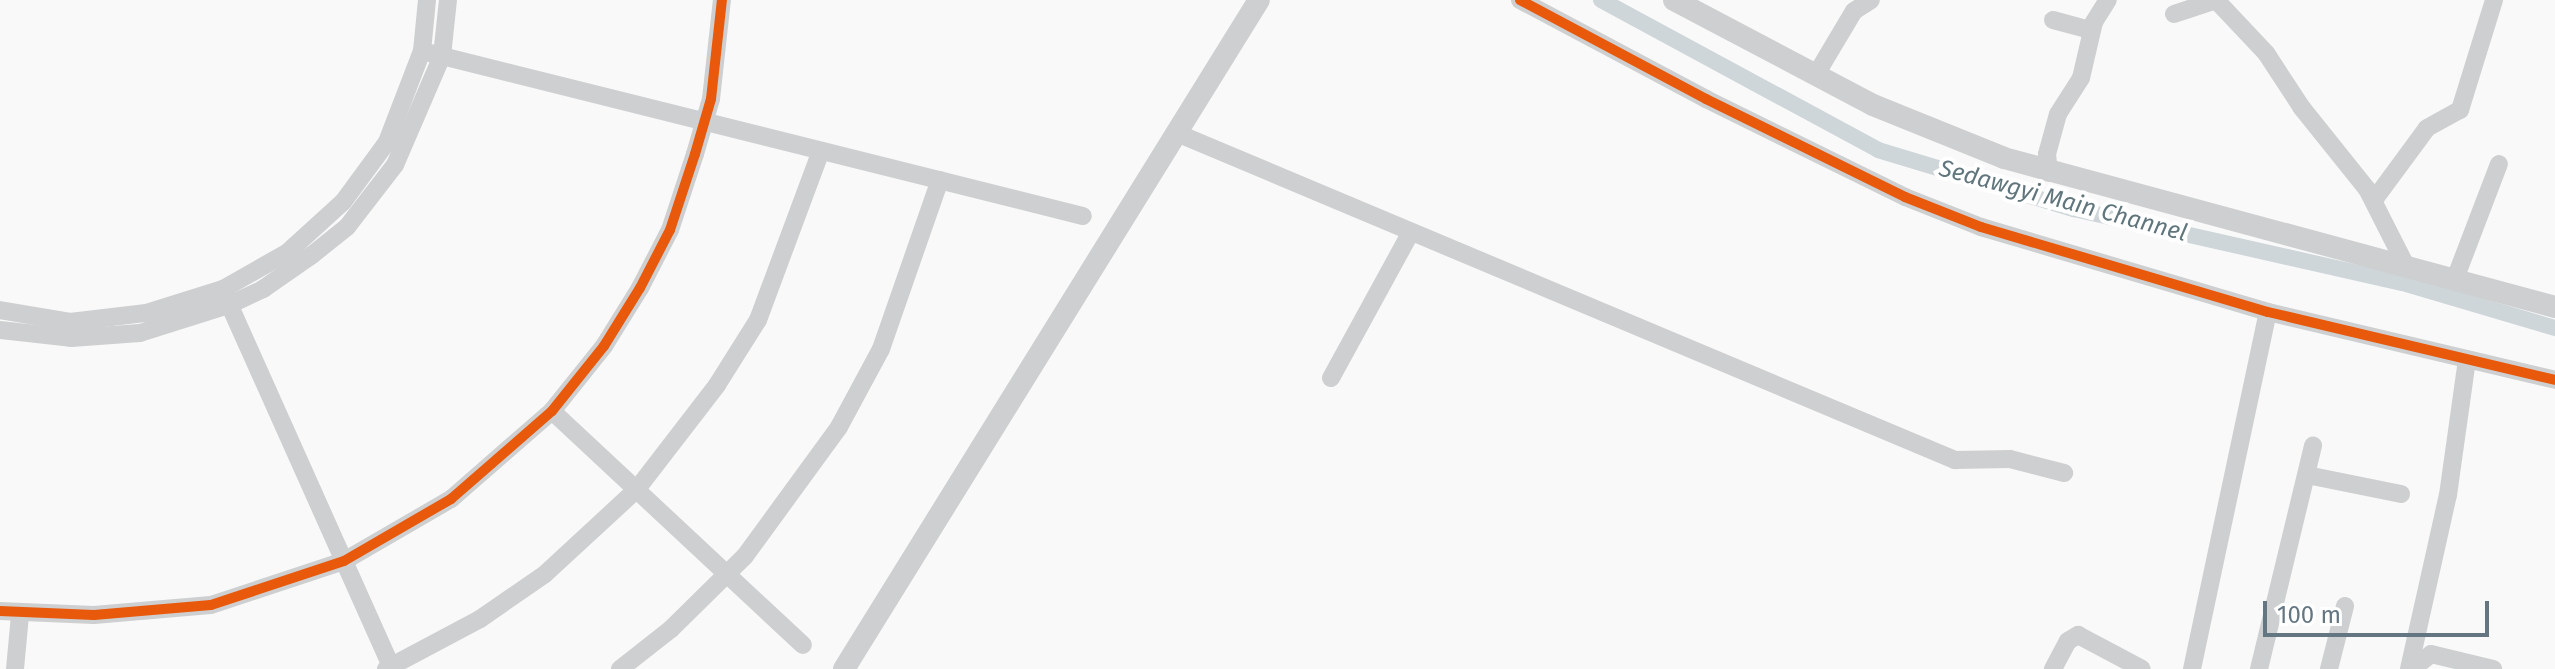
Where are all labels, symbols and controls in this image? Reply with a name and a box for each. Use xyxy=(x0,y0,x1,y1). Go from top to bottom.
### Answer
water label: Sedawgyi Main Channel xyxy=(1936,154,2190,248)
scale bar xyxy=(2267,585,2493,635)
text: 100 m xyxy=(2277,601,2341,629)

